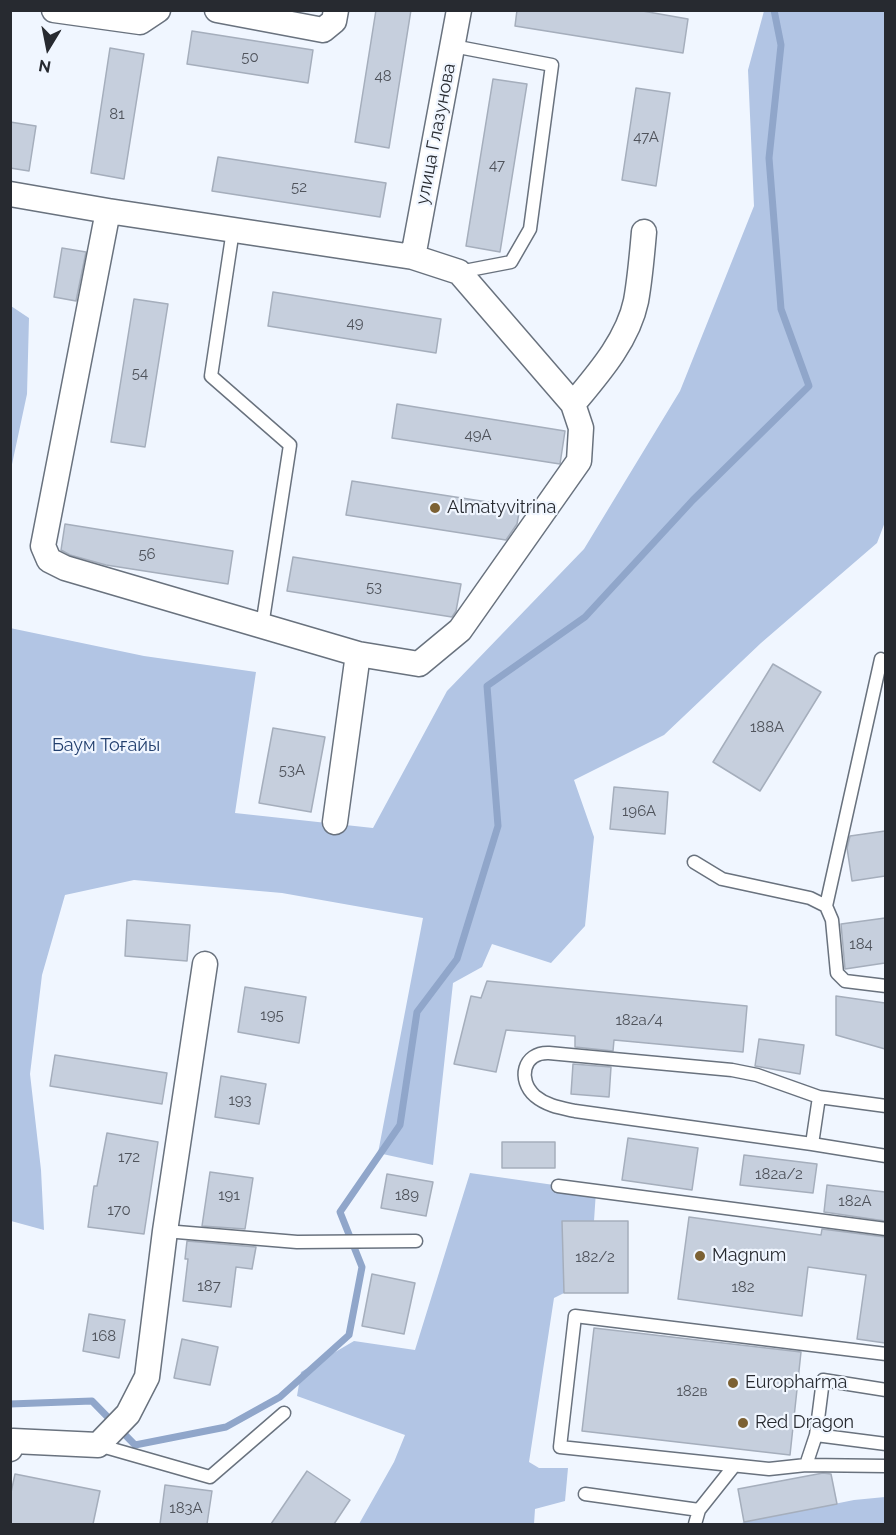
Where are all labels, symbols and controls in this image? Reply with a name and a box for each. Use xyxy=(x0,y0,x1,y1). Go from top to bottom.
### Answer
north arrow xyxy=(18,18,78,78)
house number: 50 xyxy=(241,48,259,66)
text: N xyxy=(37,56,52,77)
street label: улица Глазунова xyxy=(412,61,460,207)
house number: 48 xyxy=(374,67,392,85)
house number: 81 xyxy=(109,105,125,123)
house number: 47А xyxy=(633,128,659,146)
house number: 47 xyxy=(489,156,505,174)
house number: 52 xyxy=(291,178,307,196)
house number: 49 xyxy=(347,314,363,332)
house number: 54 xyxy=(132,364,148,382)
house number: 49А xyxy=(464,426,492,444)
place label: Almatyvitrina xyxy=(447,497,556,519)
marker: Almatyvitrina xyxy=(428,501,442,515)
house number: 56 xyxy=(138,545,156,563)
house number: 53 xyxy=(366,578,382,596)
house number: 188А xyxy=(750,718,784,736)
park label: Баум Тоғайы xyxy=(52,735,160,757)
house number: 53А xyxy=(279,761,305,779)
house number: 196А xyxy=(622,802,656,820)
house number: 184 xyxy=(849,935,873,953)
house number: 195 xyxy=(260,1006,284,1024)
house number: 182а/4 xyxy=(615,1011,663,1029)
house number: 193 xyxy=(228,1091,252,1109)
house number: 172 xyxy=(118,1148,140,1166)
house number: 182а/2 xyxy=(755,1165,803,1183)
house number: 191 xyxy=(218,1186,240,1204)
house number: 189 xyxy=(395,1186,419,1204)
house number: 182А xyxy=(838,1192,872,1210)
house number: 170 xyxy=(107,1201,131,1219)
place label: Magnum xyxy=(712,1245,786,1267)
house number: 182/2 xyxy=(575,1248,615,1266)
marker: Magnum xyxy=(693,1249,707,1263)
house number: 187 xyxy=(197,1277,221,1295)
house number: 182 xyxy=(731,1278,755,1296)
house number: 168 xyxy=(92,1327,116,1345)
place label: Europharma xyxy=(745,1372,847,1394)
marker: Europharma xyxy=(726,1376,740,1390)
house number: 182в xyxy=(676,1382,708,1400)
place label: Red Dragon xyxy=(755,1412,854,1434)
marker: Red Dragon xyxy=(736,1416,750,1430)
house number: 183А xyxy=(169,1499,203,1517)

